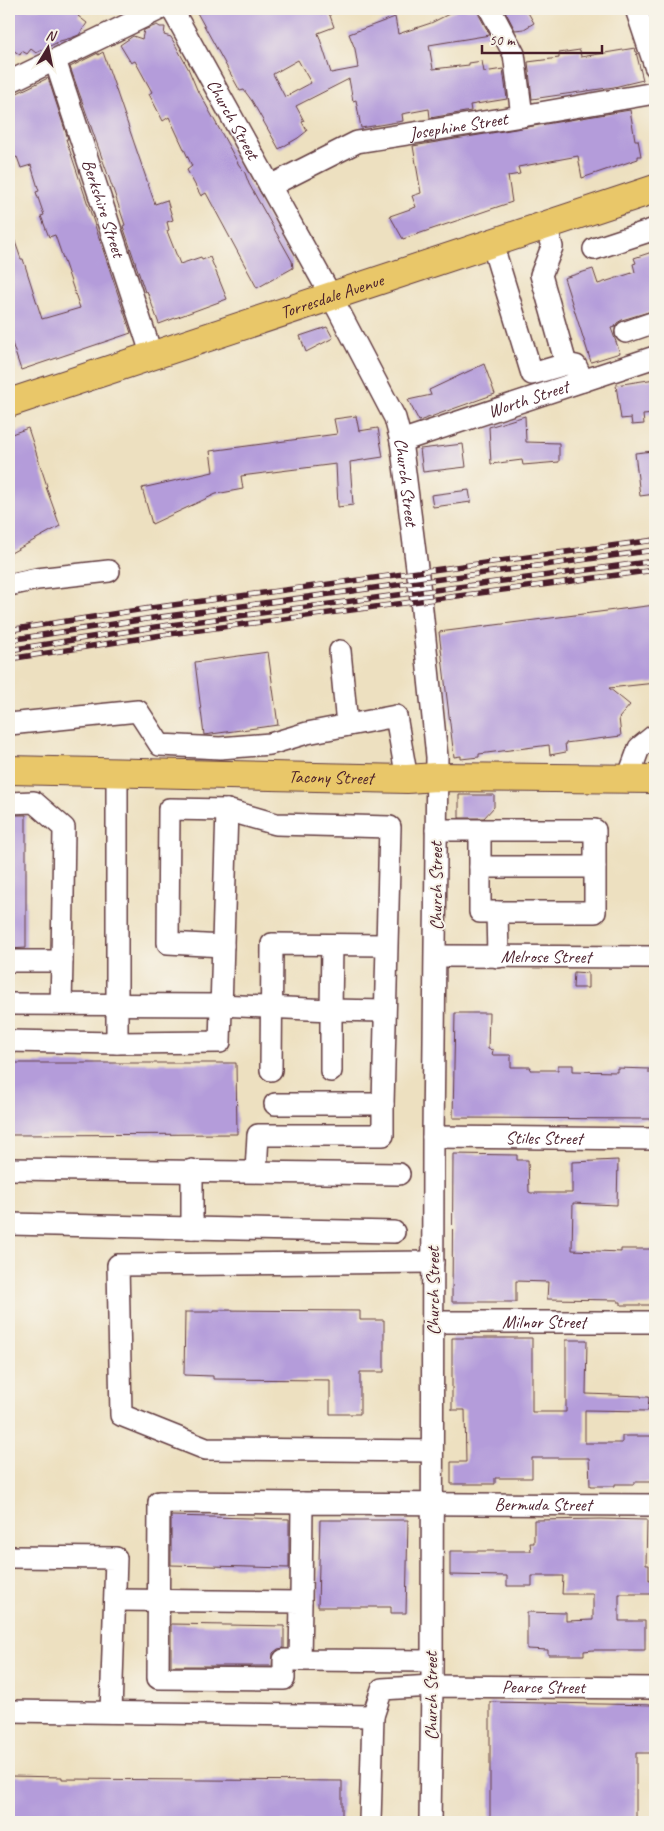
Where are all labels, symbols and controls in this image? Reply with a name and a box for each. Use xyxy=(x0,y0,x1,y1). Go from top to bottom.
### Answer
north arrow xyxy=(22,22,72,72)
scale bar xyxy=(482,22,602,54)
text: N xyxy=(44,27,58,45)
text: 50 m xyxy=(489,31,516,50)
street label: Church Street xyxy=(202,75,265,165)
street label: Josephine Street xyxy=(407,107,511,145)
street label: Berkshire Street xyxy=(77,156,131,262)
street label: Torresdale Avenue xyxy=(277,268,387,323)
street label: Worth Street xyxy=(485,374,574,422)
street label: Church Street xyxy=(390,437,423,529)
street label: Tacony Street xyxy=(288,765,377,789)
street label: Church Street xyxy=(425,840,447,930)
street label: Melrose Street xyxy=(501,945,594,968)
street label: Stiles Street xyxy=(505,1127,586,1149)
street label: Church Street xyxy=(422,1245,444,1335)
street label: Milnor Street xyxy=(502,1311,589,1333)
street label: Bermuda Street xyxy=(494,1493,595,1516)
street label: Church Street xyxy=(420,1650,442,1740)
street label: Pearce Street xyxy=(502,1676,587,1698)

